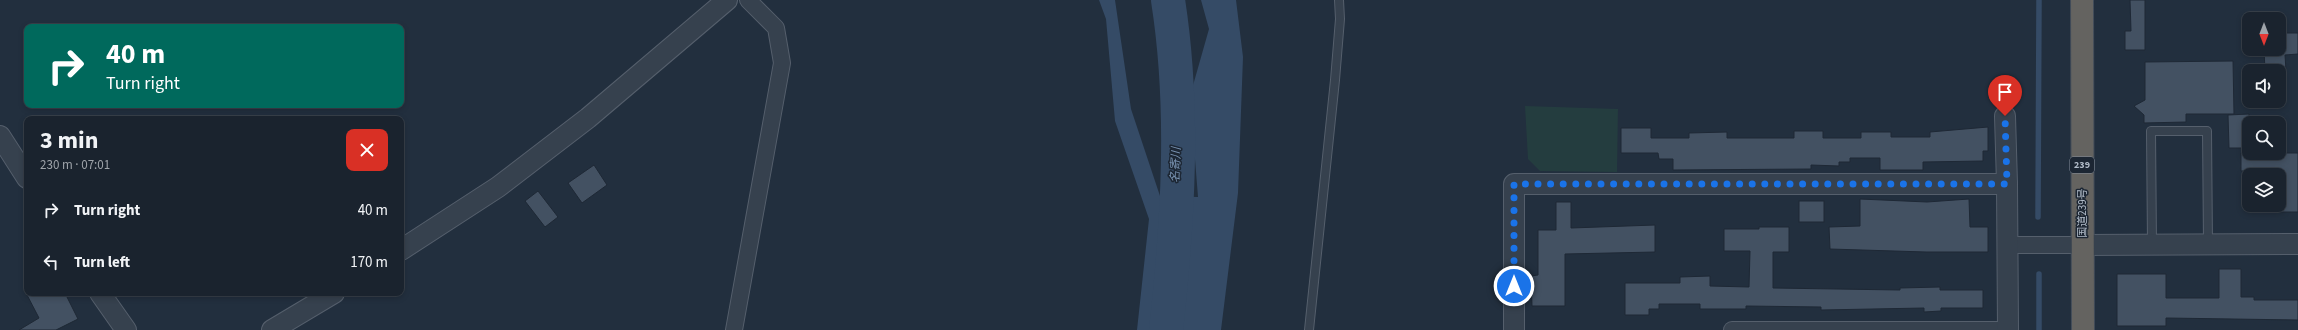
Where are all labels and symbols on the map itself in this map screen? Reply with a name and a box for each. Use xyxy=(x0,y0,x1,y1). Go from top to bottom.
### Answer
north arrow xyxy=(2242,12,2286,56)
pin xyxy=(1988,75,2022,116)
water label: 名寄川 xyxy=(1167,145,1185,183)
road number: 239 xyxy=(2070,157,2094,173)
street label: 国道239号 xyxy=(2075,188,2090,238)
position arrow xyxy=(1493,265,1535,307)

